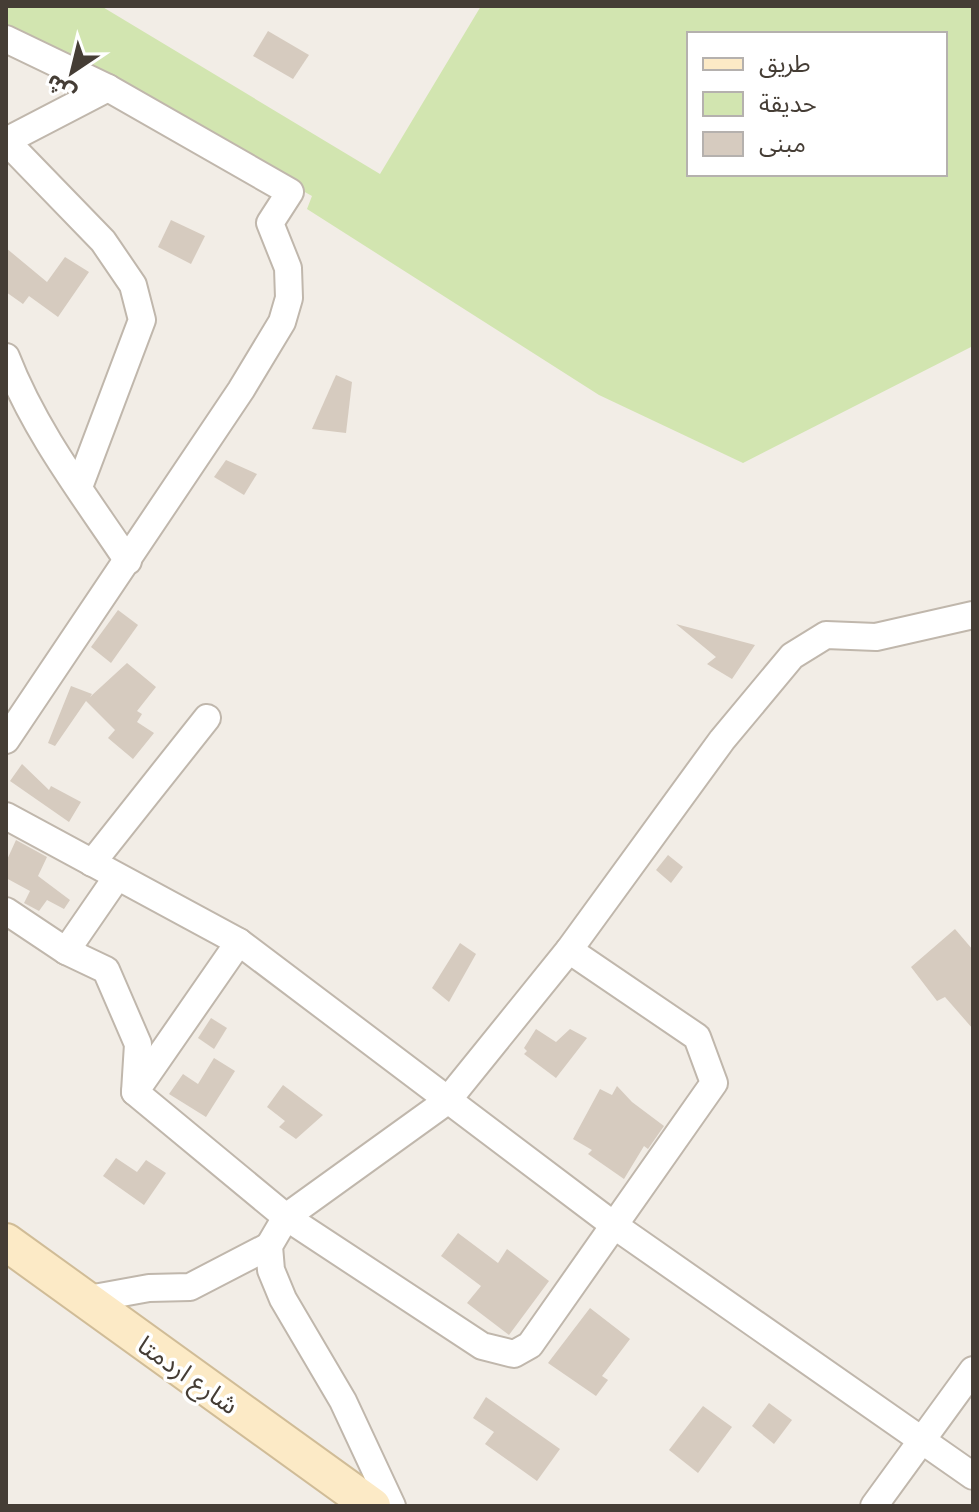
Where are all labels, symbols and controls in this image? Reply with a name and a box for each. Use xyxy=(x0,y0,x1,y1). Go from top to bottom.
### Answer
north arrow xyxy=(32,32,112,112)
legend xyxy=(687,32,947,176)
text: طريق xyxy=(759,48,811,79)
text: ش xyxy=(40,69,80,108)
text: حديقة xyxy=(759,88,817,117)
text: مبنى xyxy=(759,128,806,157)
street label: شارع اردمتا xyxy=(130,1328,245,1424)

